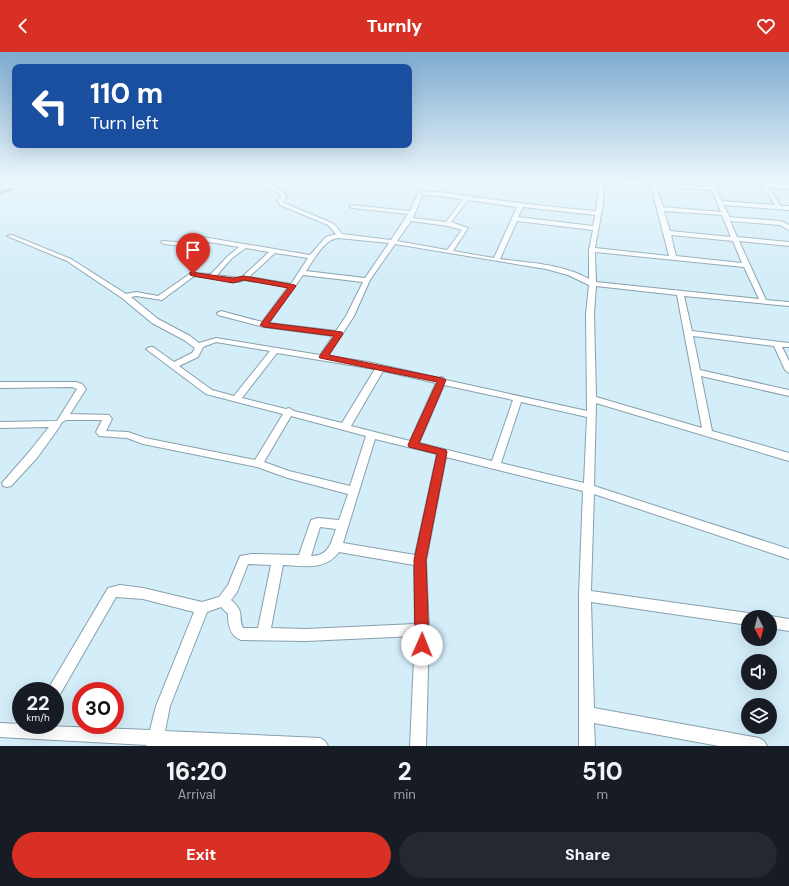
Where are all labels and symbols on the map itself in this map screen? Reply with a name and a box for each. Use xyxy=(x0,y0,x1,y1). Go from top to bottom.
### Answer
pin xyxy=(176,233,210,274)
north arrow xyxy=(741,610,777,646)
position arrow xyxy=(401,624,443,666)
speed limit sign: 30 xyxy=(72,682,124,734)

